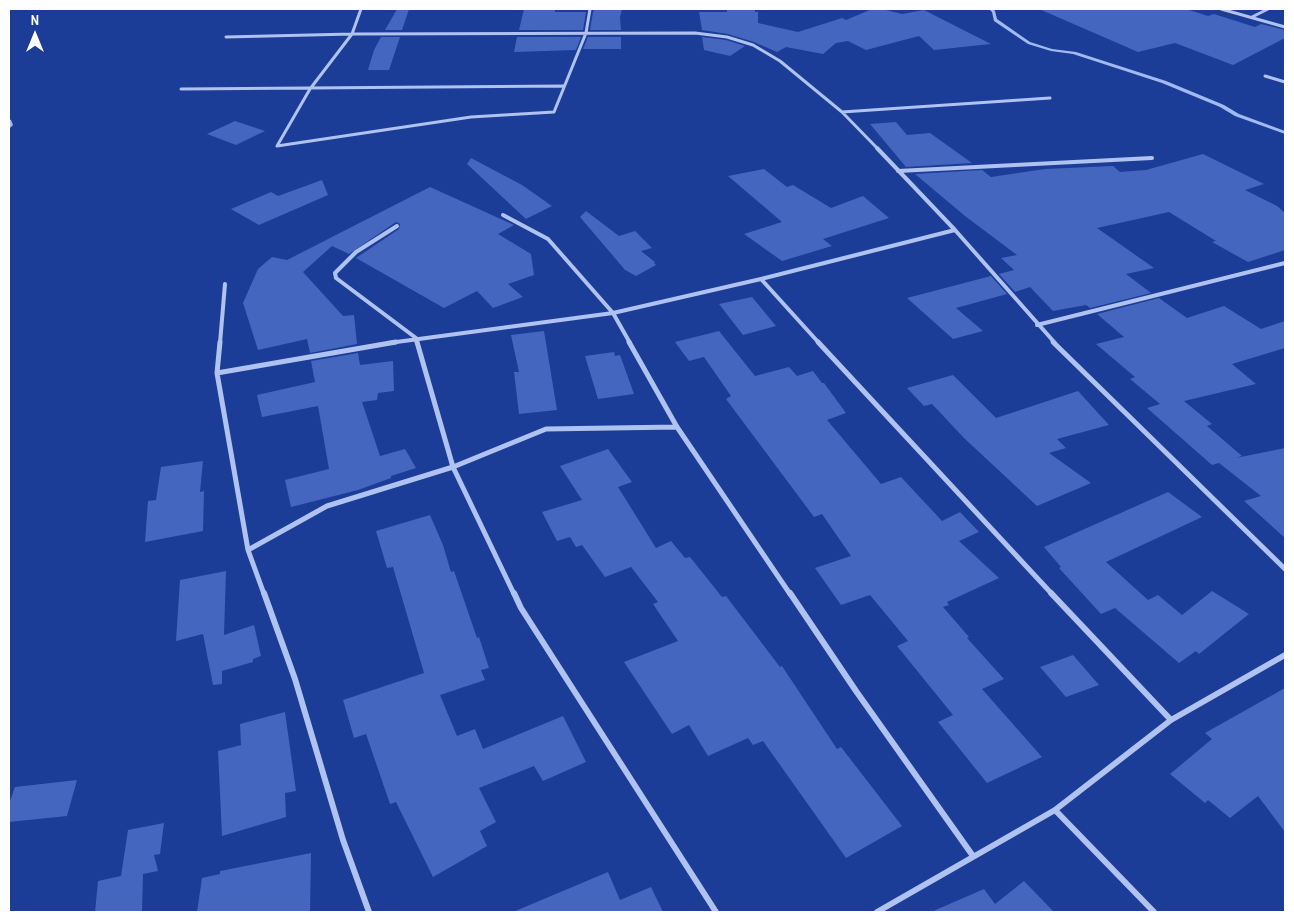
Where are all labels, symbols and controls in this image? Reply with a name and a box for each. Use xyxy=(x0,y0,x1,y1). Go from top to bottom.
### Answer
north arrow xyxy=(10,10,60,60)
text: N xyxy=(31,11,39,29)

